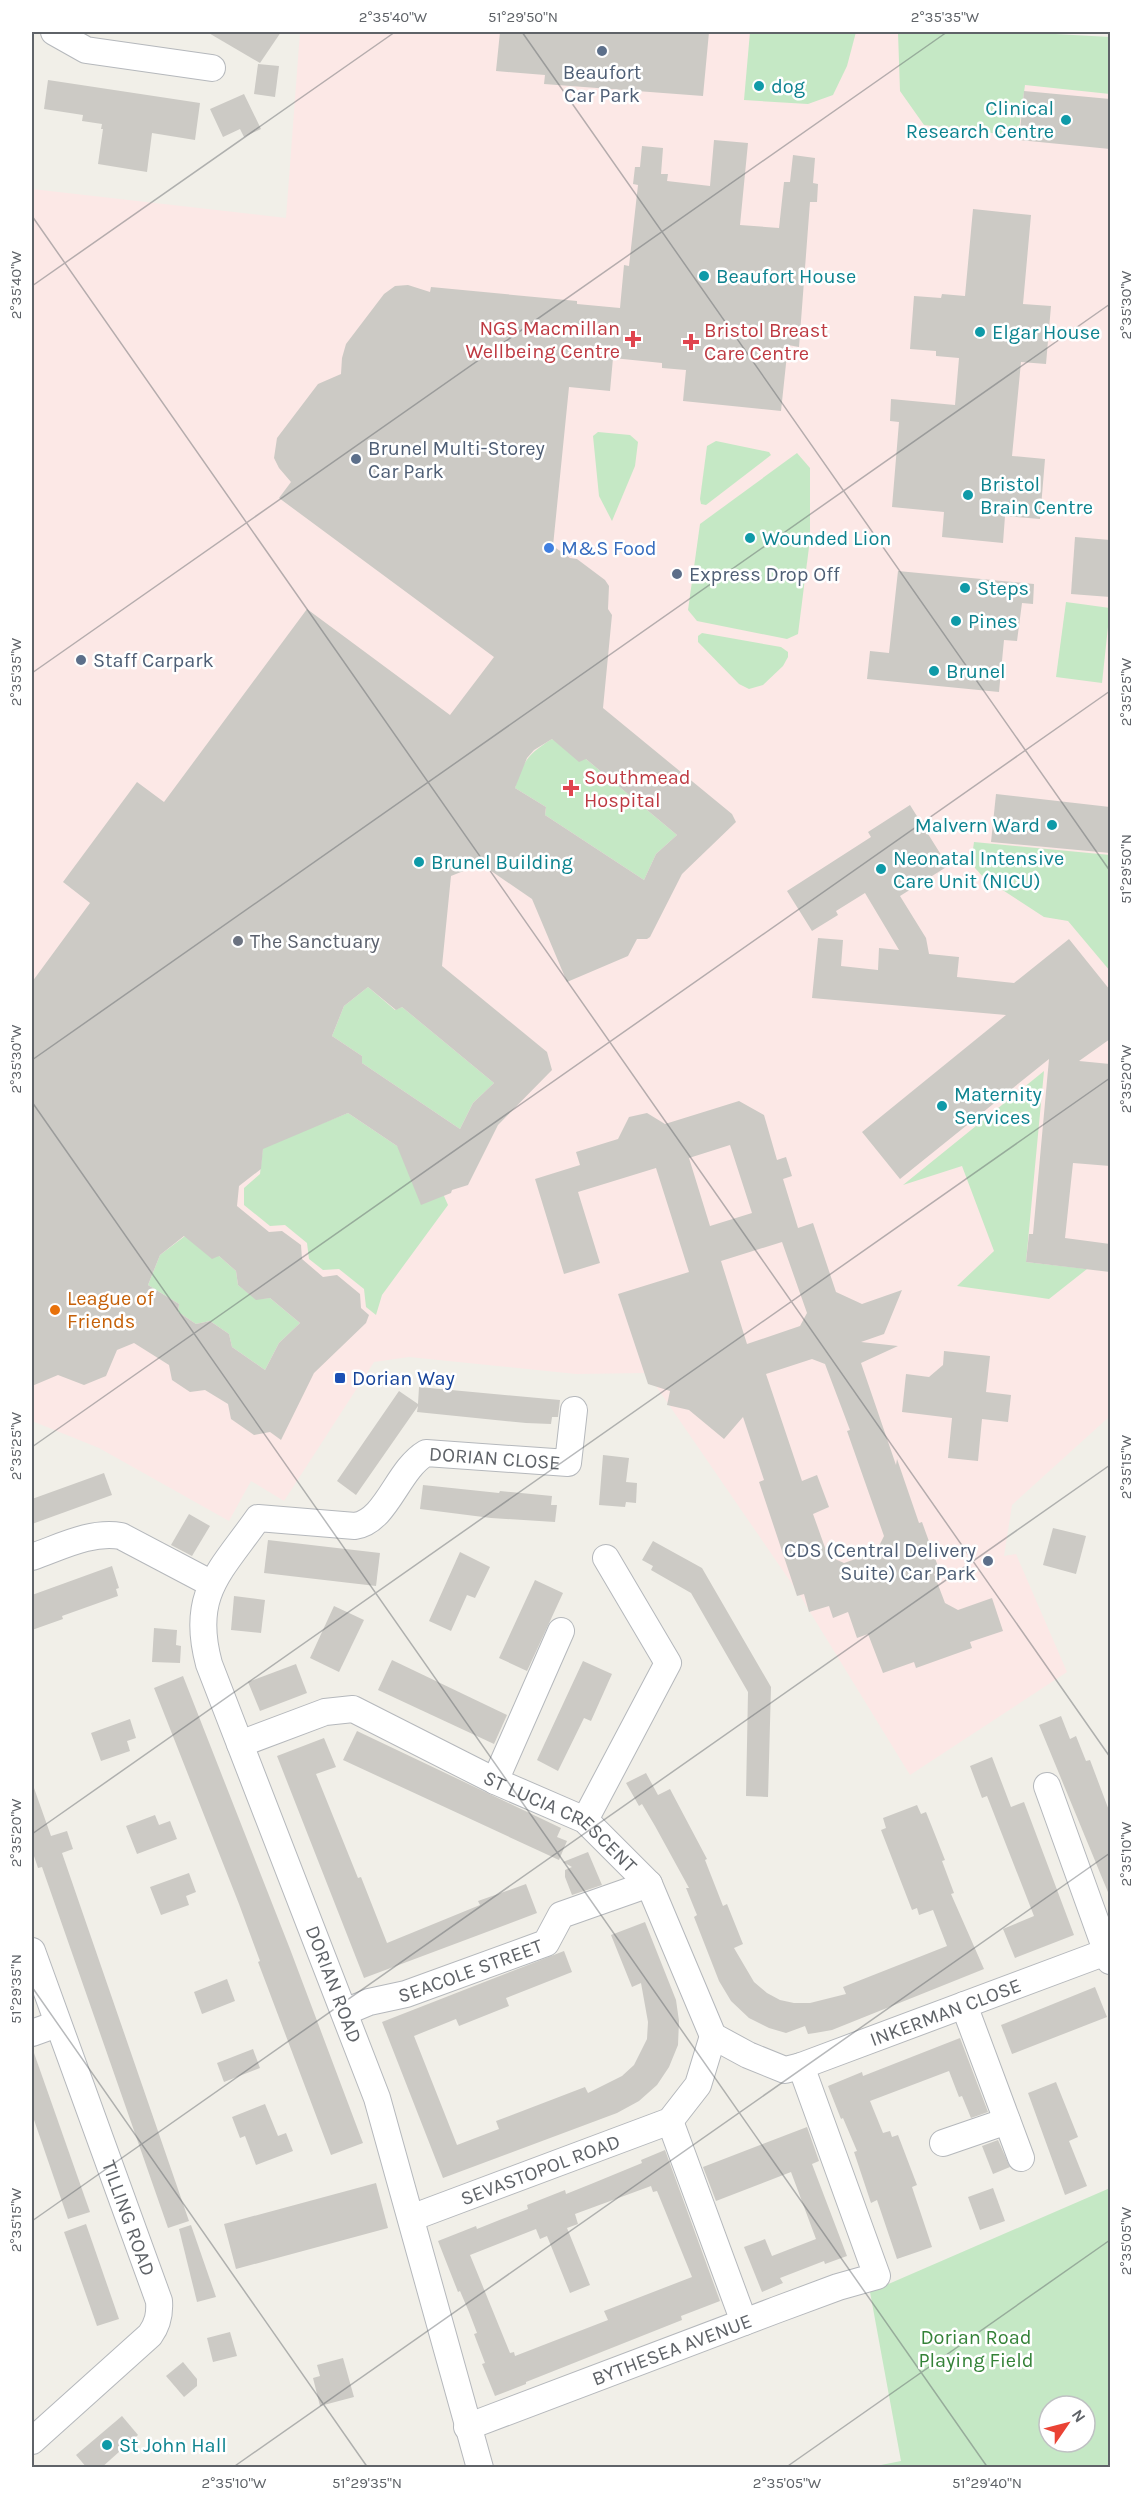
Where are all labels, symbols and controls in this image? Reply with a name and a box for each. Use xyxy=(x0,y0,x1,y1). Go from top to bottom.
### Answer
text: 2°35'40"W xyxy=(359,8,428,26)
text: 51°29'50"N xyxy=(488,8,558,26)
text: 2°35'35"W xyxy=(911,8,980,26)
marker: Beaufort Car Park xyxy=(595,44,609,58)
place label: Beaufort Car Park xyxy=(563,61,642,107)
place label: dog xyxy=(771,75,805,98)
marker: dog xyxy=(752,79,766,93)
place label: Clinical Research Centre xyxy=(906,97,1054,143)
marker: Clinical Research Centre xyxy=(1059,113,1073,127)
text: 2°35'40"W xyxy=(7,250,25,319)
place label: Beaufort House xyxy=(716,265,856,288)
marker: Beaufort House xyxy=(697,269,711,283)
text: 2°35'30"W xyxy=(1117,270,1135,339)
place label: NGS Macmillan Wellbeing Centre xyxy=(465,317,620,363)
place label: Bristol Breast Care Centre xyxy=(704,319,828,365)
place label: Elgar House xyxy=(992,321,1100,344)
marker: Elgar House xyxy=(973,325,987,339)
marker: NGS Macmillan Wellbeing Centre xyxy=(624,330,642,348)
marker: Bristol Breast Care Centre xyxy=(682,333,700,351)
place label: Brunel Multi-Storey Car Park xyxy=(368,437,545,483)
marker: Brunel Multi-Storey Car Park xyxy=(349,452,363,466)
place label: Bristol Brain Centre xyxy=(980,473,1093,519)
marker: Bristol Brain Centre xyxy=(961,488,975,502)
place label: Wounded Lion xyxy=(762,527,891,550)
marker: Wounded Lion xyxy=(743,531,757,545)
place label: M&S Food xyxy=(561,537,657,560)
marker: M&S Food xyxy=(542,541,556,555)
place label: Express Drop Off xyxy=(689,563,840,586)
marker: Express Drop Off xyxy=(670,567,684,581)
place label: Steps xyxy=(977,577,1029,600)
marker: Steps xyxy=(958,581,972,595)
place label: Pines xyxy=(968,610,1018,633)
marker: Pines xyxy=(949,614,963,628)
text: 2°35'35"W xyxy=(7,637,25,706)
place label: Staff Carpark xyxy=(93,649,214,672)
marker: Staff Carpark xyxy=(74,653,88,667)
text: 2°35'25"W xyxy=(1117,657,1135,726)
place label: Brunel xyxy=(946,660,1006,683)
marker: Brunel xyxy=(927,664,941,678)
place label: Southmead Hospital xyxy=(584,766,691,812)
marker: Southmead Hospital xyxy=(562,779,580,797)
place label: Malvern Ward xyxy=(915,814,1040,837)
marker: Malvern Ward xyxy=(1045,818,1059,832)
text: 51°29'50"N xyxy=(1117,834,1135,904)
place label: Neonatal Intensive Care Unit (NICU) xyxy=(893,847,1064,893)
place label: Brunel Building xyxy=(431,851,573,874)
marker: Brunel Building xyxy=(412,855,426,869)
marker: Neonatal Intensive Care Unit (NICU) xyxy=(874,862,888,876)
place label: The Sanctuary xyxy=(250,930,380,953)
marker: The Sanctuary xyxy=(231,934,245,948)
text: 2°35'30"W xyxy=(7,1024,25,1093)
text: 2°35'20"W xyxy=(1117,1044,1135,1113)
place label: Maternity Services xyxy=(954,1083,1042,1129)
marker: Maternity Services xyxy=(935,1099,949,1113)
place label: League of Friends xyxy=(67,1287,154,1333)
marker: League of Friends xyxy=(48,1303,62,1317)
place label: Dorian Way xyxy=(352,1367,455,1390)
marker: Dorian Way xyxy=(333,1371,347,1385)
text: 2°35'25"W xyxy=(7,1411,25,1480)
text: 2°35'15"W xyxy=(1117,1434,1135,1499)
street label: DORIAN CLOSE xyxy=(428,1442,561,1474)
place label: CDS (Central Delivery Suite) Car Park xyxy=(784,1539,976,1585)
marker: CDS (Central Delivery Suite) Car Park xyxy=(981,1554,995,1568)
street label: ST LUCIA CRESCENT xyxy=(479,1766,642,1877)
text: 2°35'20"W xyxy=(7,1798,25,1867)
text: 2°35'10"W xyxy=(1117,1821,1135,1887)
street label: DORIAN ROAD xyxy=(301,1922,366,2046)
street label: SEACOLE STREET xyxy=(396,1934,546,2007)
text: 51°29'35"N xyxy=(7,1954,25,2024)
street label: INKERMAN CLOSE xyxy=(867,1974,1024,2051)
street label: SEVASTOPOL ROAD xyxy=(457,2130,623,2210)
street label: TILLING ROAD xyxy=(97,2157,160,2279)
text: 2°35'15"W xyxy=(7,2187,25,2252)
text: 2°35'05"W xyxy=(1117,2206,1135,2275)
street label: BYTHESEA AVENUE xyxy=(589,2309,755,2391)
park label: Dorian Road Playing Field xyxy=(918,2326,1034,2372)
north arrow xyxy=(1037,2394,1097,2454)
text: N xyxy=(1068,2406,1090,2426)
place label: St John Hall xyxy=(119,2434,227,2457)
marker: St John Hall xyxy=(100,2438,114,2452)
text: 2°35'10"W xyxy=(202,2474,267,2492)
text: 51°29'35"N xyxy=(332,2474,402,2492)
text: 2°35'05"W xyxy=(753,2474,822,2492)
text: 51°29'40"N xyxy=(952,2474,1022,2492)

